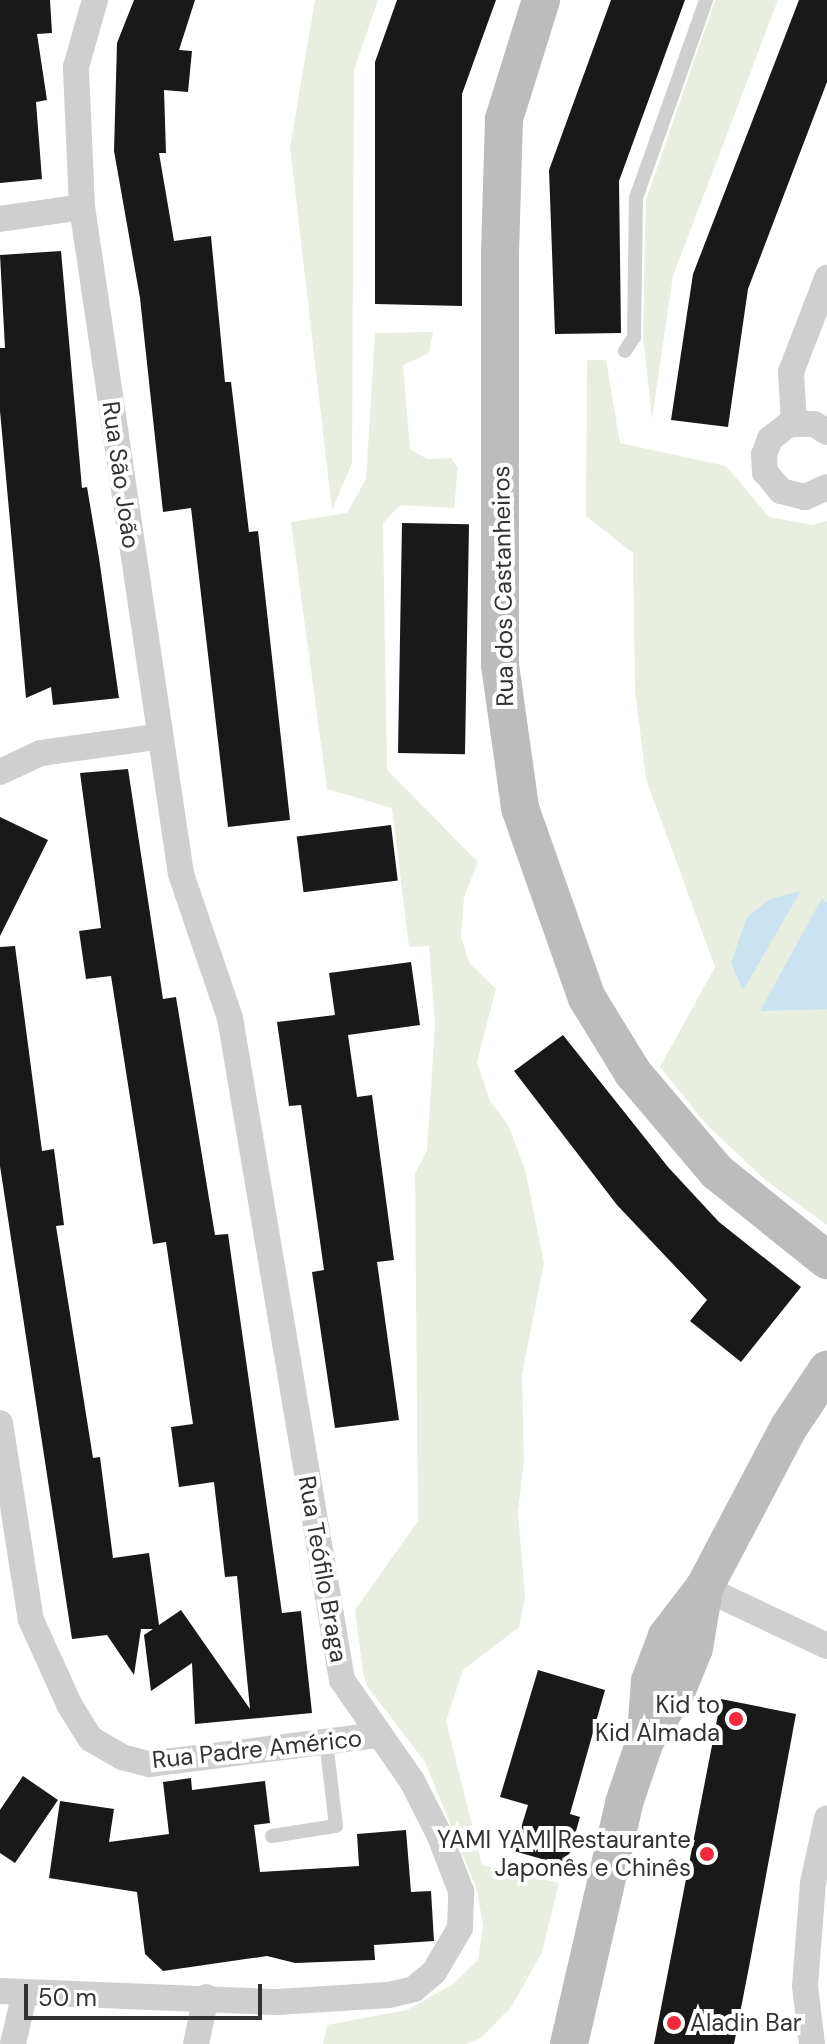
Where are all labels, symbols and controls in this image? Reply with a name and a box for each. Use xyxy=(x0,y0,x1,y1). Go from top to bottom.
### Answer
street label: Rua São João xyxy=(96,399,146,551)
street label: Rua dos Castanheiros xyxy=(486,465,520,707)
street label: Rua Teófilo Braga xyxy=(292,1473,354,1665)
place label: Kid to Kid Almada xyxy=(595,1691,720,1747)
marker: Kid to Kid Almada xyxy=(727,1710,745,1728)
street label: Rua Padre Américo xyxy=(151,1724,363,1774)
place label: YAMI YAMI Restaurante Japonês e Chinês xyxy=(437,1826,691,1882)
marker: YAMI YAMI Restaurante Japonês e Chinês xyxy=(698,1845,716,1863)
scale bar xyxy=(28,1968,266,2018)
text: 50 m xyxy=(38,1982,97,2013)
place label: Aladin Bar xyxy=(690,2009,802,2037)
marker: Aladin Bar xyxy=(665,2014,683,2032)

